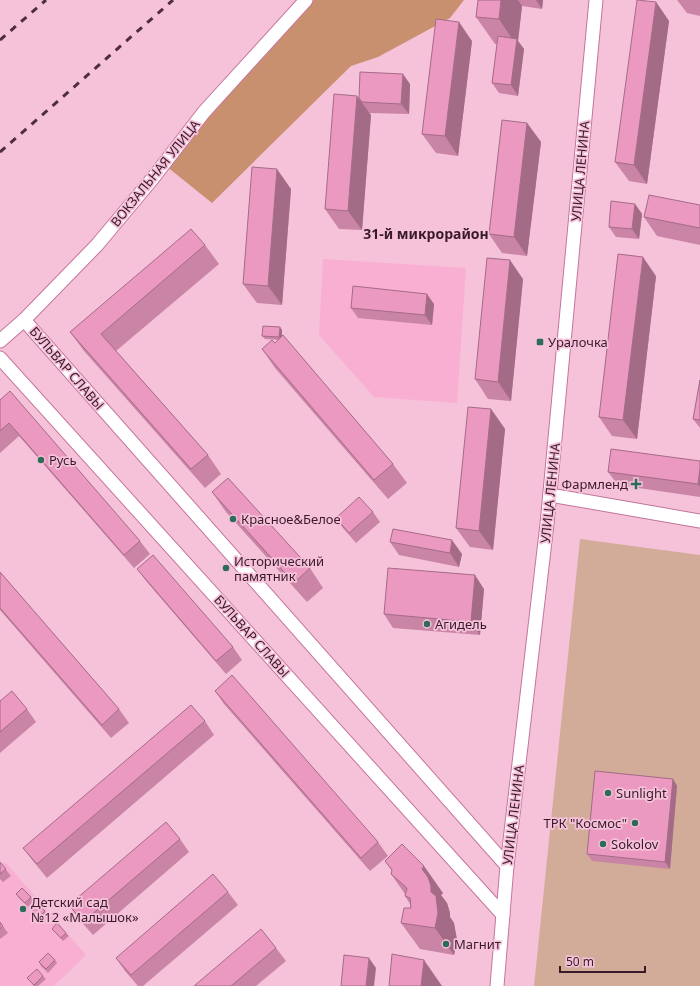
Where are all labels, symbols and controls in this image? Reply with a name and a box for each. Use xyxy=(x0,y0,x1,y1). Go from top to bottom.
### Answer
street label: ВОКЗАЛЬНАЯ УЛИЦА xyxy=(106,115,204,230)
street label: УЛИЦА ЛЕНИНА xyxy=(567,119,593,222)
district label: 31-й микрорайон xyxy=(363,224,489,243)
street label: БУЛЬВАР СЛАВЫ xyxy=(26,322,108,414)
place label: Уралочка xyxy=(548,333,608,351)
marker: Уралочка xyxy=(535,337,545,347)
street label: УЛИЦА ЛЕНИНА xyxy=(536,441,564,544)
place label: Русь xyxy=(49,451,77,469)
marker: Русь xyxy=(36,455,46,465)
place label: Фармленд xyxy=(562,475,628,493)
marker: Фармленд xyxy=(631,479,641,489)
place label: Красное&Белое xyxy=(241,510,341,528)
marker: Красное&Белое xyxy=(228,514,238,524)
place label: Исторический памятник xyxy=(234,552,324,585)
marker: Исторический памятник xyxy=(221,563,231,573)
street label: БУЛЬВАР СЛАВЫ xyxy=(210,591,294,681)
place label: Агидель xyxy=(435,615,487,633)
marker: Агидель xyxy=(422,619,432,629)
street label: УЛИЦА ЛЕНИНА xyxy=(498,763,528,866)
place label: Sunlight xyxy=(616,784,667,802)
marker: Sunlight xyxy=(603,788,613,798)
place label: ТРК "Космос" xyxy=(543,814,627,832)
marker: ТРК "Космос" xyxy=(630,818,640,828)
place label: Sokolov xyxy=(611,835,659,853)
marker: Sokolov xyxy=(598,839,608,849)
place label: Детский сад №12 «Малышок» xyxy=(31,893,139,926)
marker: Детский сад №12 «Малышок» xyxy=(18,904,28,914)
place label: Магнит xyxy=(454,935,501,953)
marker: Магнит xyxy=(441,939,451,949)
scale bar xyxy=(560,948,645,974)
text: 50 m xyxy=(566,953,594,970)

